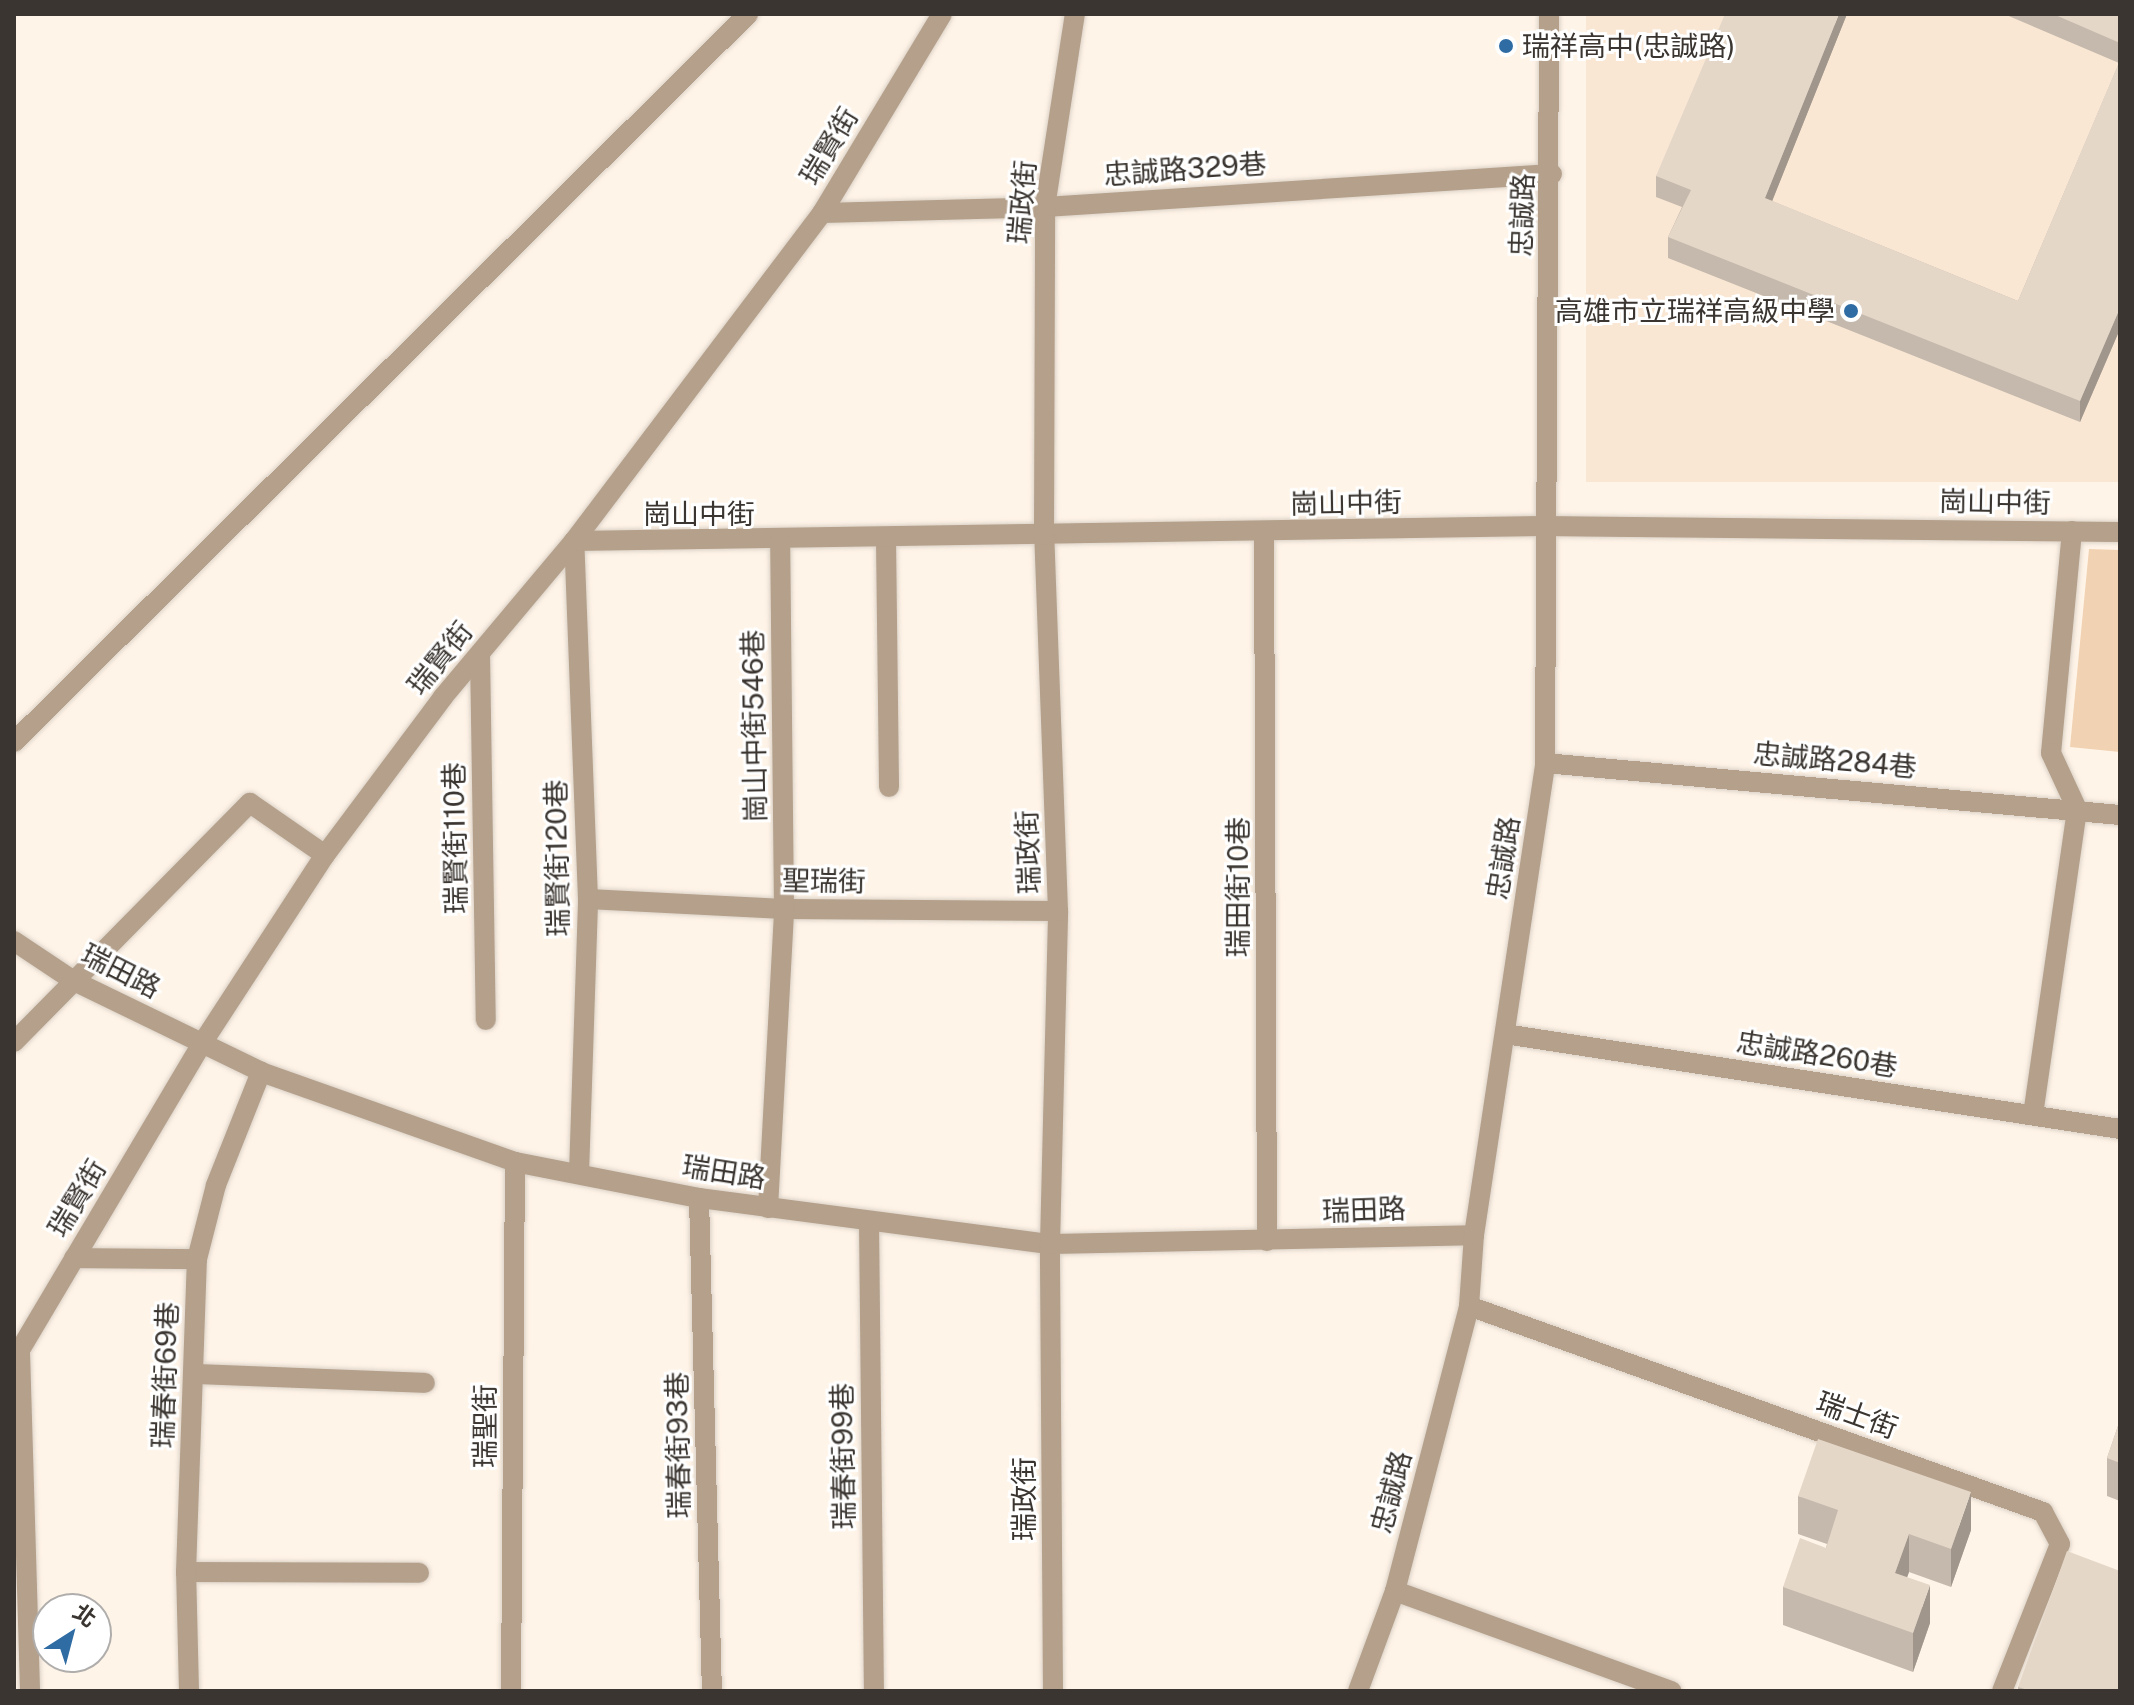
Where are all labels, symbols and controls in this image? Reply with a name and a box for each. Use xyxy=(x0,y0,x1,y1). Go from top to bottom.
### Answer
place label: 瑞祥高中(忠誠路) xyxy=(1522,29,1735,63)
marker: 瑞祥高中(忠誠路) xyxy=(1497,37,1515,55)
street label: 瑞賢街 xyxy=(793,101,865,191)
street label: 忠誠路329巷 xyxy=(1102,147,1268,191)
street label: 瑞政街 xyxy=(1002,159,1042,245)
street label: 忠誠路 xyxy=(1504,172,1540,258)
place label: 高雄市立瑞祥高級中學 xyxy=(1555,294,1835,328)
marker: 高雄市立瑞祥高級中學 xyxy=(1842,302,1860,320)
street label: 崗山中街 xyxy=(1939,484,2051,520)
street label: 崗山中街 xyxy=(1290,485,1402,521)
street label: 崗山中街 xyxy=(643,497,755,531)
street label: 瑞賢街 xyxy=(401,615,479,701)
street label: 崗山中街546巷 xyxy=(736,629,772,823)
street label: 忠誠路284巷 xyxy=(1752,736,1918,784)
street label: 瑞賢街110巷 xyxy=(437,762,473,914)
street label: 瑞賢街120巷 xyxy=(539,779,575,937)
street label: 瑞政街 xyxy=(1010,809,1046,895)
street label: 忠誠路 xyxy=(1480,814,1526,902)
street label: 瑞田街10巷 xyxy=(1221,817,1255,957)
street label: 聖瑞街 xyxy=(782,863,866,899)
street label: 瑞田路 xyxy=(76,937,166,1005)
street label: 忠誠路260巷 xyxy=(1734,1025,1900,1083)
street label: 瑞田路 xyxy=(680,1149,768,1195)
street label: 瑞賢街 xyxy=(41,1153,113,1243)
street label: 瑞田路 xyxy=(1321,1192,1407,1228)
street label: 瑞春街69巷 xyxy=(146,1301,184,1449)
street label: 瑞春街93巷 xyxy=(660,1371,696,1519)
street label: 瑞春街99巷 xyxy=(825,1382,861,1530)
street label: 瑞聖街 xyxy=(468,1384,502,1468)
street label: 瑞士街 xyxy=(1812,1385,1902,1445)
street label: 忠誠路 xyxy=(1364,1447,1418,1537)
street label: 瑞政街 xyxy=(1007,1457,1041,1541)
north arrow xyxy=(32,1593,112,1673)
text: 北 xyxy=(68,1598,101,1632)

